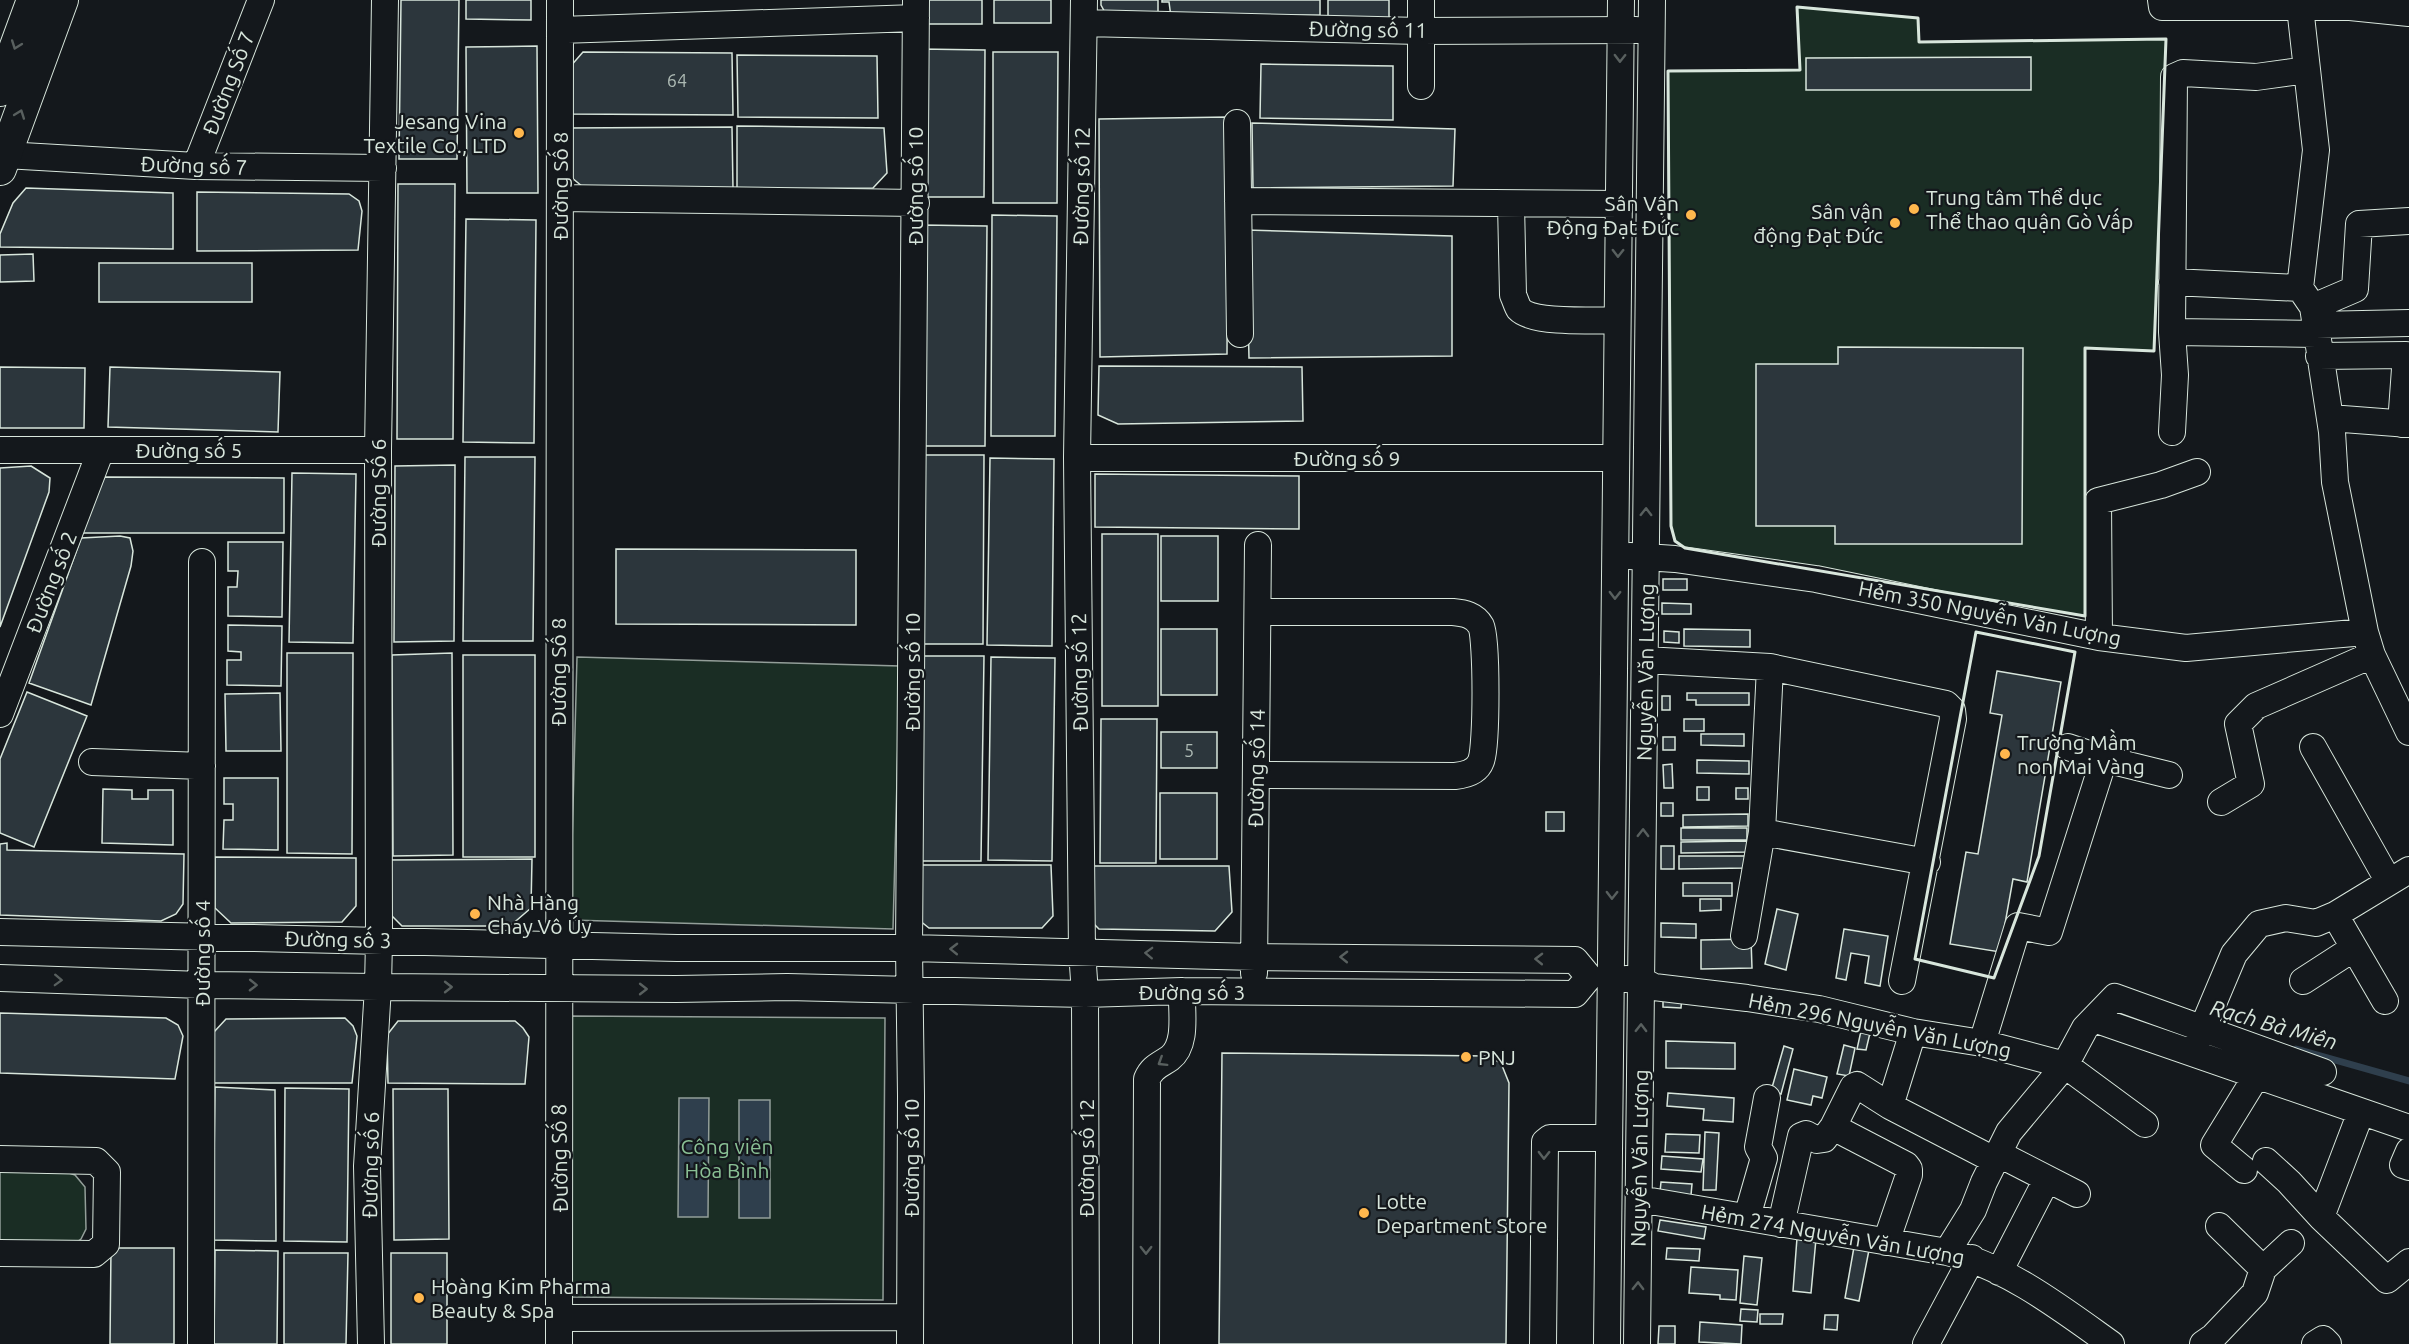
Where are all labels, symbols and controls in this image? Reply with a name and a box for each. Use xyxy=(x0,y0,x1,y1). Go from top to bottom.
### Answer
street label: Đường số 11 xyxy=(1308,14,1428,42)
street label: Đường Số 7 xyxy=(195,27,259,138)
one-way arrow xyxy=(11,39,24,50)
one-way arrow xyxy=(1614,54,1626,63)
house number: 64 xyxy=(667,70,687,90)
one-way arrow xyxy=(13,109,26,120)
place label: Jesang Vina Textile Co., LTD xyxy=(364,109,507,157)
marker: Jesang Vina Textile Co., LTD xyxy=(512,126,526,140)
street label: Đường số 12 xyxy=(1066,126,1094,246)
street label: Đường số 10 xyxy=(901,127,927,245)
street label: Đường Số 8 xyxy=(546,132,572,240)
street label: Đường số 7 xyxy=(140,149,248,179)
place label: Trung tâm Thể dục Thể thao quận Gò Vấp xyxy=(1926,185,2133,233)
place label: Sân Vận Động Đạt Đức xyxy=(1546,191,1679,239)
place label: Sân vận động Đạt Đức xyxy=(1753,199,1883,247)
marker: Trung tâm Thể dục Thể thao quận Gò Vấp xyxy=(1907,202,1921,216)
marker: Sân Vận Động Đạt Đức xyxy=(1684,208,1698,222)
marker: Sân vận động Đạt Đức xyxy=(1888,216,1902,230)
one-way arrow xyxy=(1612,249,1624,258)
street label: Đường số 5 xyxy=(136,436,242,462)
street label: Đường Số 6 xyxy=(364,439,390,547)
street label: Đường số 9 xyxy=(1294,444,1400,470)
one-way arrow xyxy=(1640,507,1652,516)
street label: Đường số 2 xyxy=(19,527,81,636)
street label: Hẻm 350 Nguyễn Văn Lượng xyxy=(1857,575,2124,650)
street label: Nguyễn Văn Lượng xyxy=(1630,583,1659,761)
one-way arrow xyxy=(1609,591,1621,600)
street label: Đường số 12 xyxy=(1064,612,1092,732)
street label: Đường số 10 xyxy=(898,613,924,731)
street label: Đường Số 8 xyxy=(544,618,570,726)
street label: Đường số 14 xyxy=(1241,708,1269,828)
place label: Trường Mầm non Mai Vàng xyxy=(2017,728,2145,778)
house number: 5 xyxy=(1184,740,1194,760)
marker: Trường Mầm non Mai Vàng xyxy=(1998,747,2012,761)
one-way arrow xyxy=(1637,828,1649,837)
place label: Nhà Hàng Chay Vô Úy xyxy=(487,890,592,938)
one-way arrow xyxy=(1606,891,1618,900)
street label: Đường số 4 xyxy=(188,900,214,1006)
marker: Nhà Hàng Chay Vô Úy xyxy=(468,907,482,921)
street label: Đường số 3 xyxy=(284,924,392,952)
one-way arrow xyxy=(950,943,959,955)
one-way arrow xyxy=(1145,947,1154,960)
one-way arrow xyxy=(1340,951,1349,964)
one-way arrow xyxy=(1535,953,1544,965)
one-way arrow xyxy=(54,974,63,987)
street label: Đường số 3 xyxy=(1139,978,1245,1004)
one-way arrow xyxy=(249,979,258,991)
one-way arrow xyxy=(444,981,453,993)
one-way arrow xyxy=(639,983,648,995)
street label: Hẻm 296 Nguyễn Văn Lượng xyxy=(1747,987,2014,1062)
water label: Rạch Bà Miên xyxy=(2208,994,2340,1054)
one-way arrow xyxy=(1635,1023,1647,1032)
place label: PNJ xyxy=(1478,1045,1516,1069)
marker: PNJ xyxy=(1459,1050,1473,1064)
one-way arrow xyxy=(1158,1055,1169,1066)
street label: Nguyễn Văn Lượng xyxy=(1624,1069,1653,1247)
street label: Đường số 10 xyxy=(897,1099,923,1217)
street label: Đường số 12 xyxy=(1072,1099,1098,1217)
street label: Đường Số 8 xyxy=(544,1103,572,1213)
street label: Đường số 6 xyxy=(355,1111,383,1219)
park label: Công viên Hòa Bình xyxy=(681,1134,773,1182)
one-way arrow xyxy=(1538,1150,1550,1159)
place label: Lotte Department Store xyxy=(1376,1189,1548,1237)
street label: Hẻm 274 Nguyễn Văn Lượng xyxy=(1699,1198,1967,1269)
marker: Lotte Department Store xyxy=(1357,1206,1371,1220)
one-way arrow xyxy=(1140,1245,1152,1254)
place label: Hoàng Kim Pharma Beauty & Spa xyxy=(431,1274,611,1322)
one-way arrow xyxy=(1632,1281,1644,1290)
marker: Hoàng Kim Pharma Beauty & Spa xyxy=(412,1291,426,1305)

